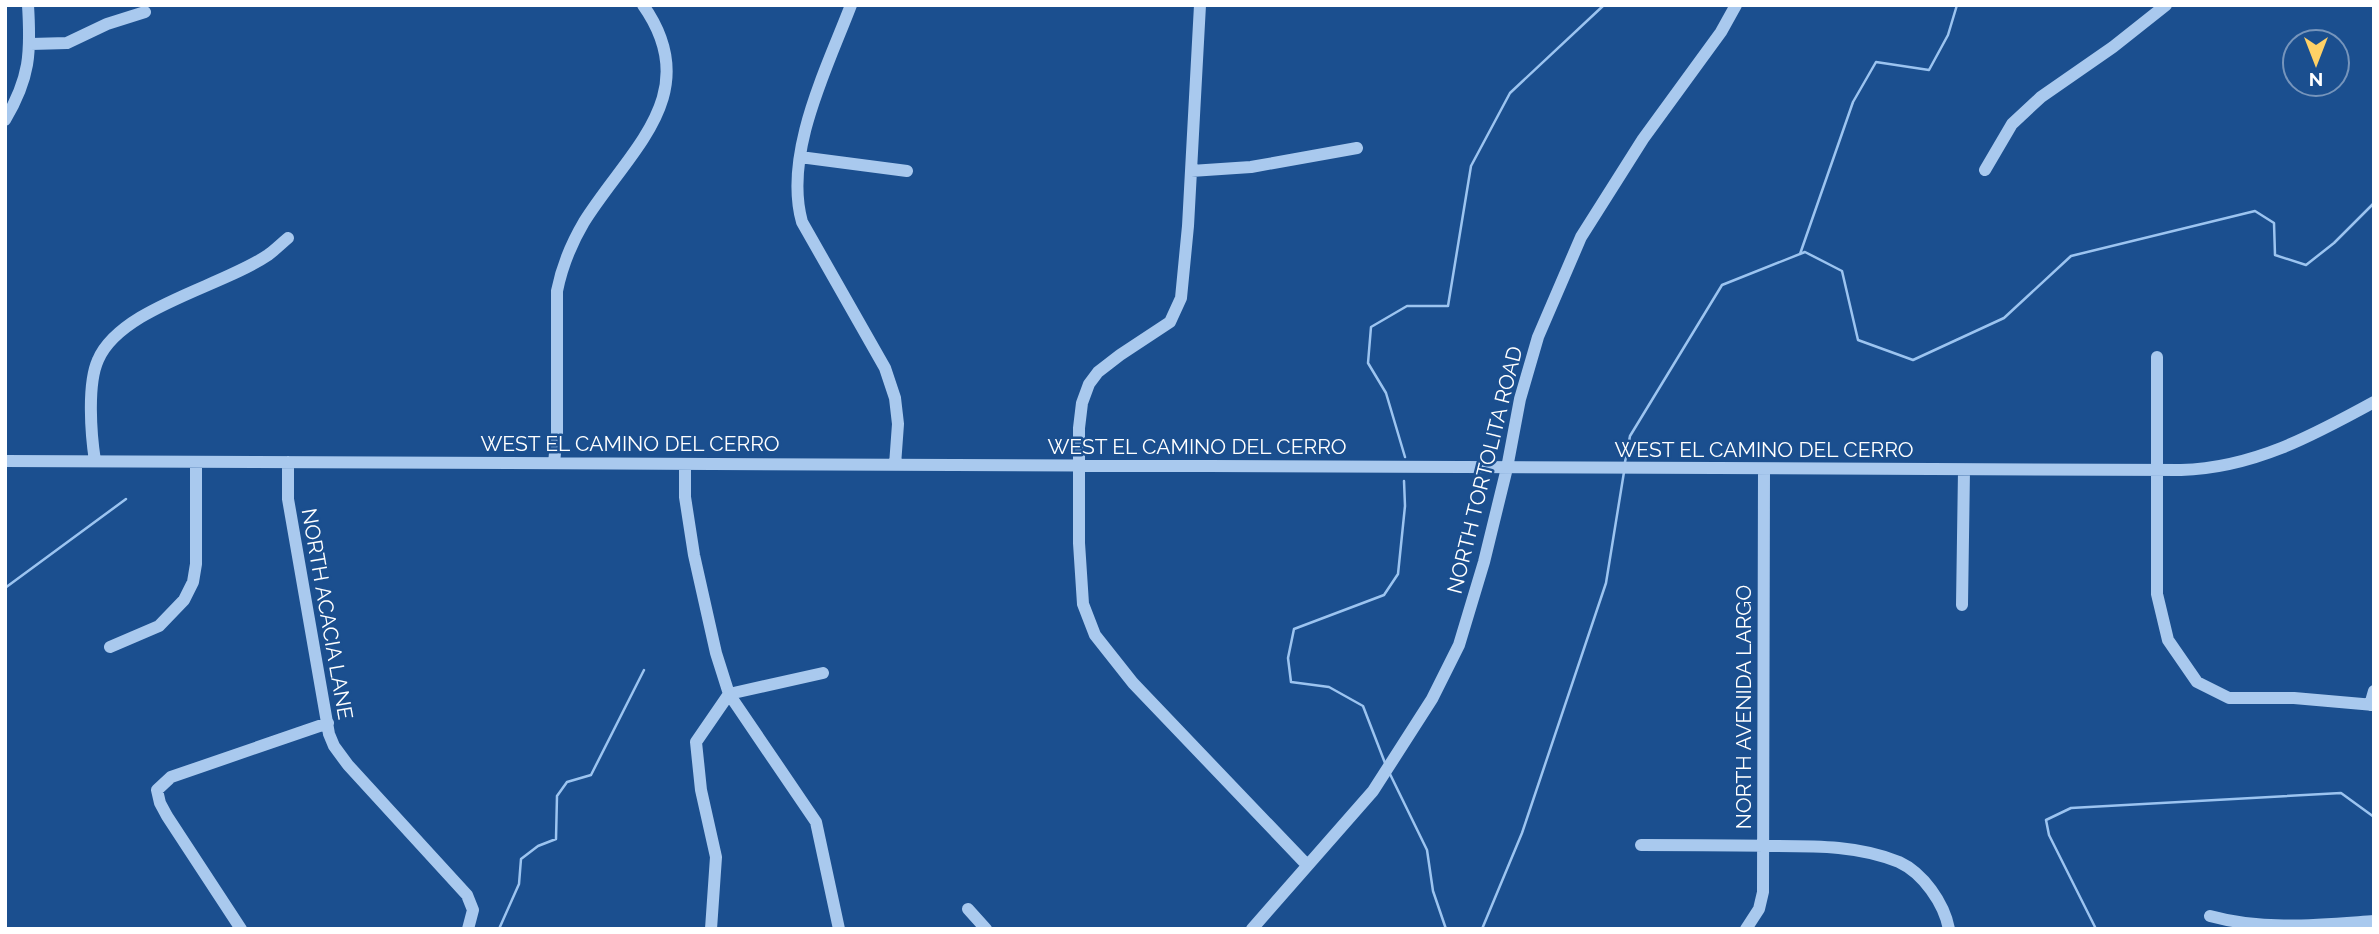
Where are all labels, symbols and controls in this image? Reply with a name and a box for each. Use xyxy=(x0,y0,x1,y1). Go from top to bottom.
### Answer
north arrow xyxy=(2281,28,2351,98)
text: N xyxy=(2309,69,2323,91)
street label: NORTH TORTOLITA ROAD xyxy=(1442,344,1527,596)
street label: WEST EL CAMINO DEL CERRO xyxy=(480,431,780,456)
street label: WEST EL CAMINO DEL CERRO xyxy=(1047,434,1347,459)
street label: WEST EL CAMINO DEL CERRO xyxy=(1614,437,1914,462)
street label: NORTH ACACIA LANE xyxy=(297,506,358,721)
street label: NORTH AVENIDA LARGO xyxy=(1731,585,1756,829)

